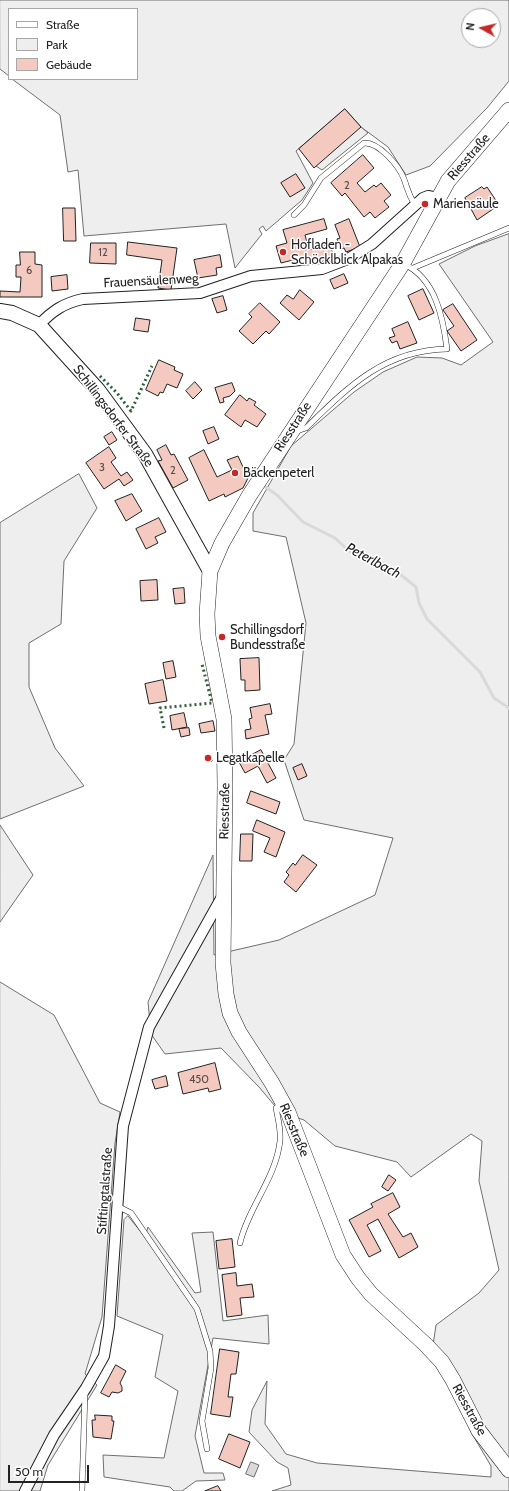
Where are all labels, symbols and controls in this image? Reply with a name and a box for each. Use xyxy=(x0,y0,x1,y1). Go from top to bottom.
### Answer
legend xyxy=(8,8,138,80)
north arrow xyxy=(461,8,501,48)
text: Straße xyxy=(46,17,79,32)
text: N xyxy=(463,22,478,31)
text: Park xyxy=(46,37,68,52)
text: Gebäude xyxy=(46,57,92,72)
street label: Riesstraße xyxy=(445,131,493,183)
house number: 2 xyxy=(344,179,350,193)
place label: Mariensäule xyxy=(433,196,499,212)
marker: Mariensäule xyxy=(420,199,430,209)
place label: Hofladen - Schöcklblick Alpakas xyxy=(291,237,403,268)
house number: 12 xyxy=(98,246,108,260)
marker: Hofladen - Schöcklblick Alpakas xyxy=(278,247,288,257)
house number: 6 xyxy=(26,264,32,278)
street label: Frauensäulenweg xyxy=(103,271,199,291)
street label: Schillingsdorfer Straße xyxy=(70,362,156,470)
street label: Riesstraße xyxy=(271,399,315,455)
house number: 3 xyxy=(99,461,105,475)
house number: 2 xyxy=(170,464,176,478)
place label: Bäckenpeterl xyxy=(243,465,314,481)
marker: Bäckenpeterl xyxy=(230,468,240,478)
water label: Peterlbach xyxy=(343,540,403,582)
place label: Schillingsdorf Bundesstraße xyxy=(230,622,305,653)
marker: Schillingsdorf Bundesstraße xyxy=(217,632,227,642)
place label: Legatkapelle xyxy=(216,750,285,766)
marker: Legatkapelle xyxy=(203,753,213,763)
street label: Riesstraße xyxy=(217,783,233,839)
house number: 450 xyxy=(189,1073,209,1087)
street label: Riesstraße xyxy=(276,1101,312,1159)
street label: Stiftingtalstraße xyxy=(94,1147,116,1235)
street label: Riesstraße xyxy=(448,1381,490,1439)
scale bar xyxy=(10,1457,91,1483)
text: 50 m xyxy=(15,1464,43,1479)

